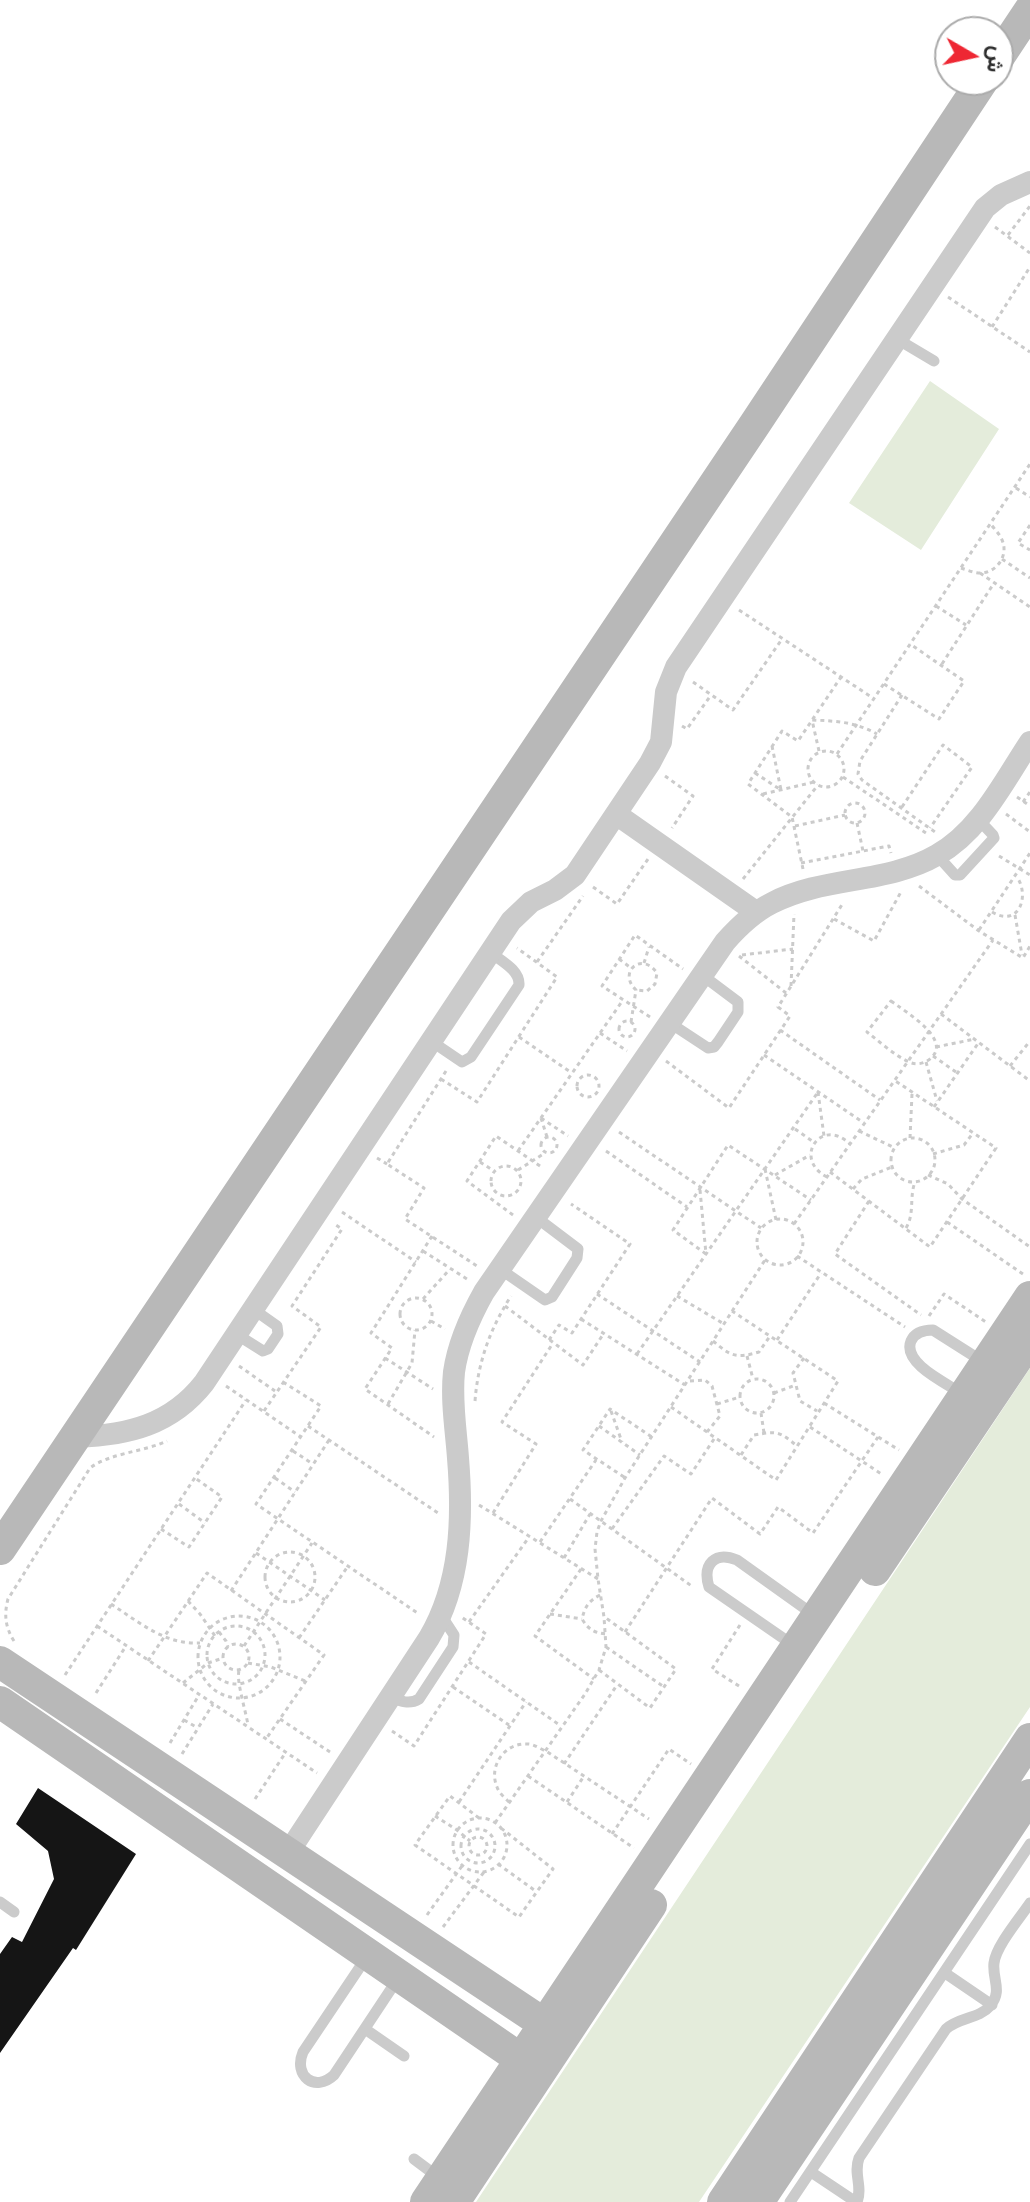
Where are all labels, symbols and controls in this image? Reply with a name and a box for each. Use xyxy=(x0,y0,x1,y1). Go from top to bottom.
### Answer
north arrow xyxy=(934,16,1014,96)
text: ش xyxy=(982,45,1011,75)

